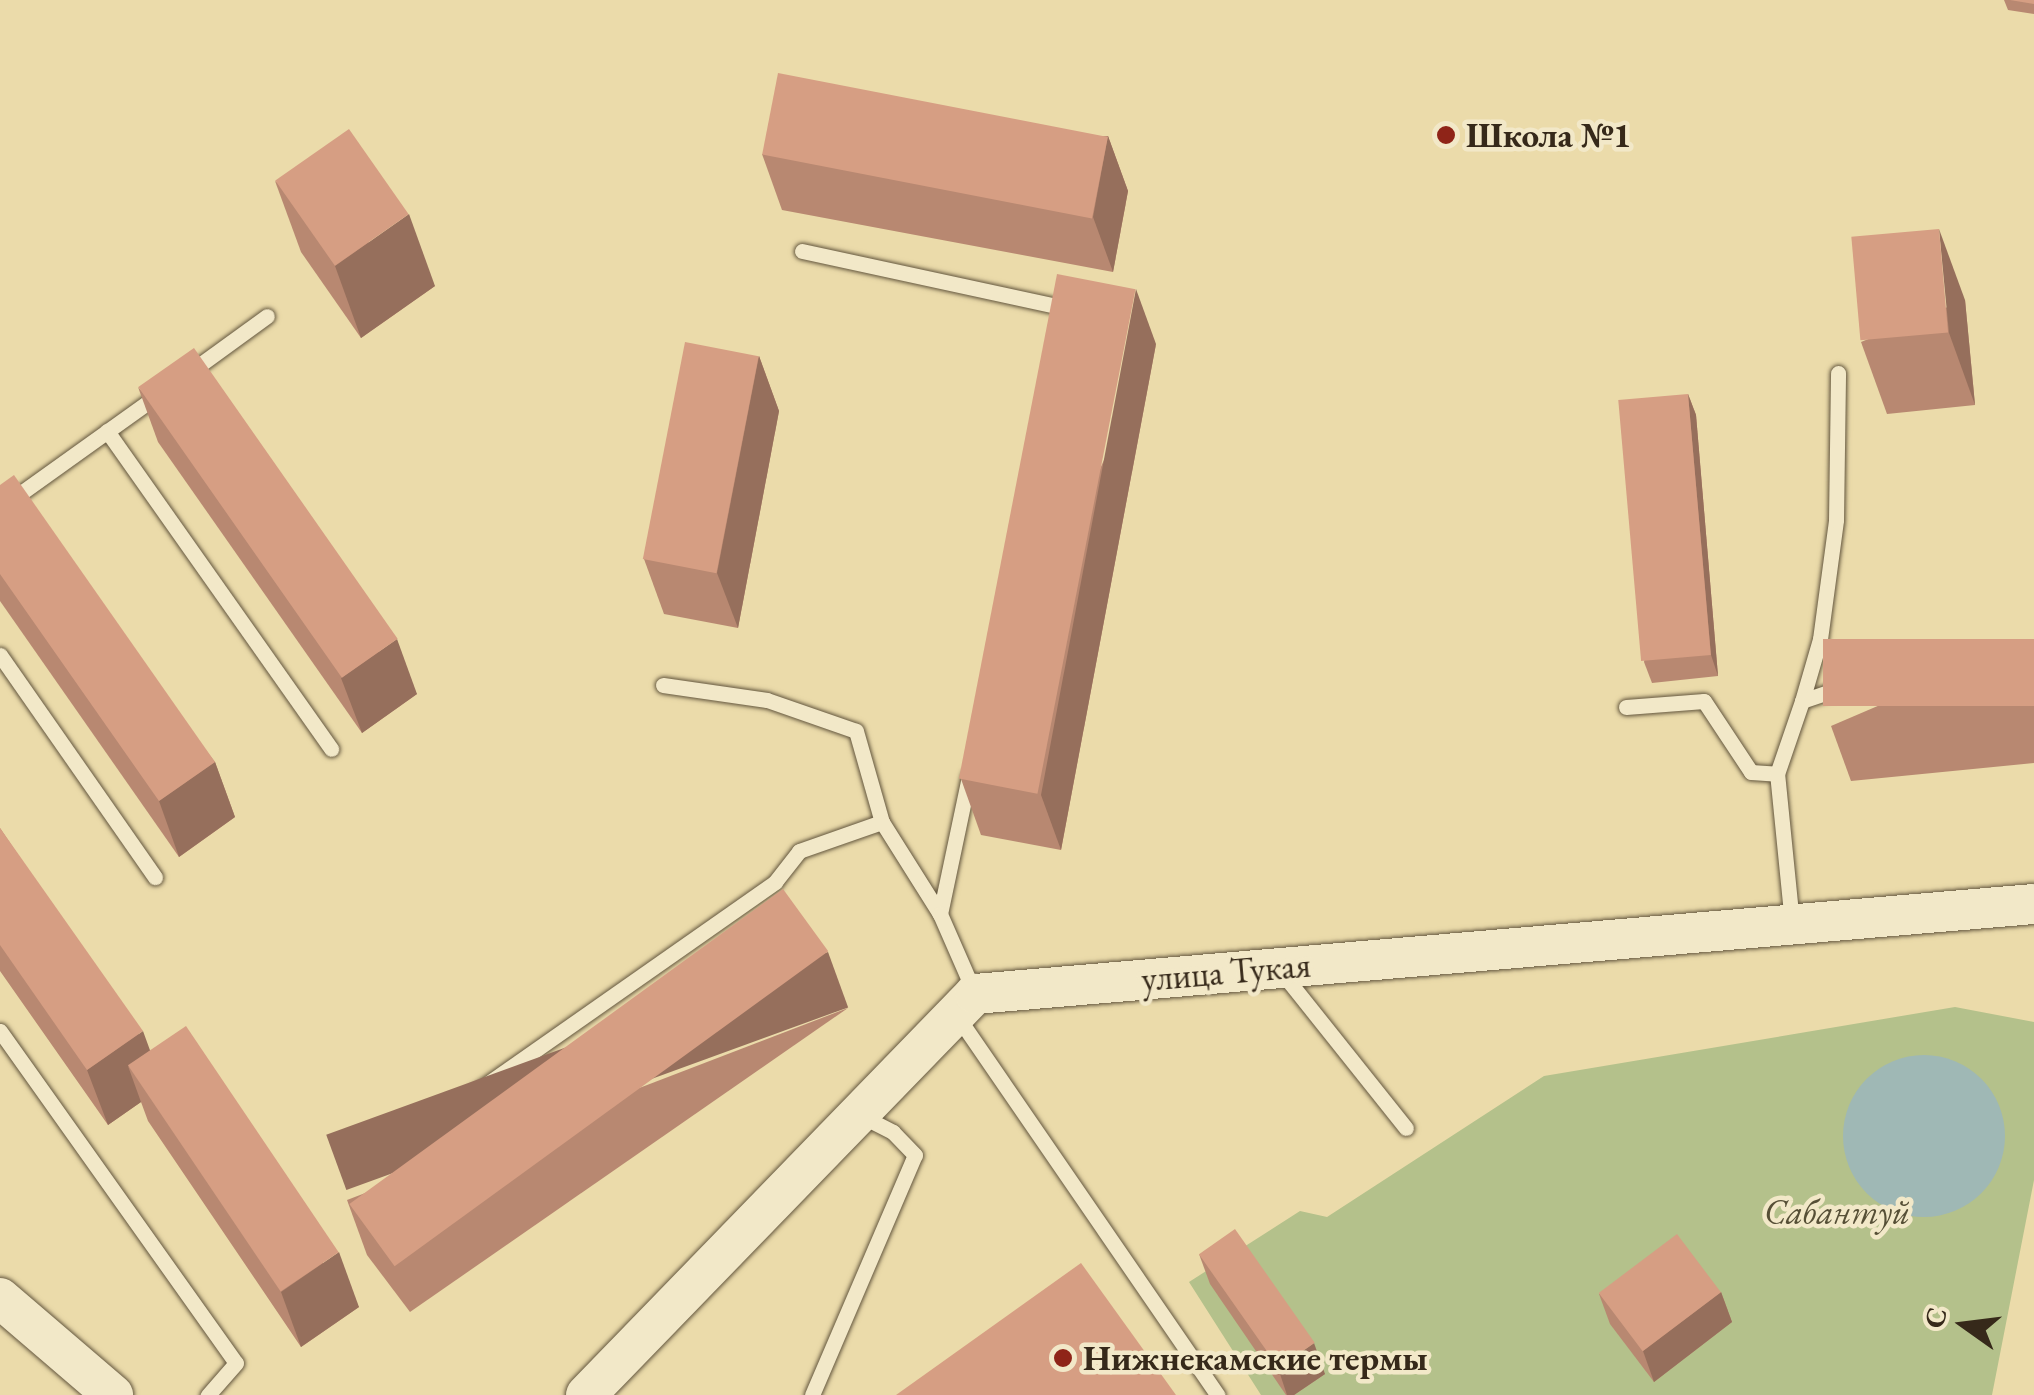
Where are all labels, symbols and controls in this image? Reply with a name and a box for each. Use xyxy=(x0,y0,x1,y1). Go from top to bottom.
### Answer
place label: Школа №1 xyxy=(1466,114,1631,156)
marker: Школа №1 xyxy=(1435,124,1457,146)
street label: улица Тукая xyxy=(1140,944,1312,1000)
park label: Сабантуй xyxy=(1764,1191,1910,1233)
north arrow xyxy=(1914,1275,2014,1375)
text: С xyxy=(1915,1304,1955,1332)
place label: Нижнекамские термы xyxy=(1083,1337,1428,1379)
marker: Нижнекамские термы xyxy=(1052,1347,1074,1369)

